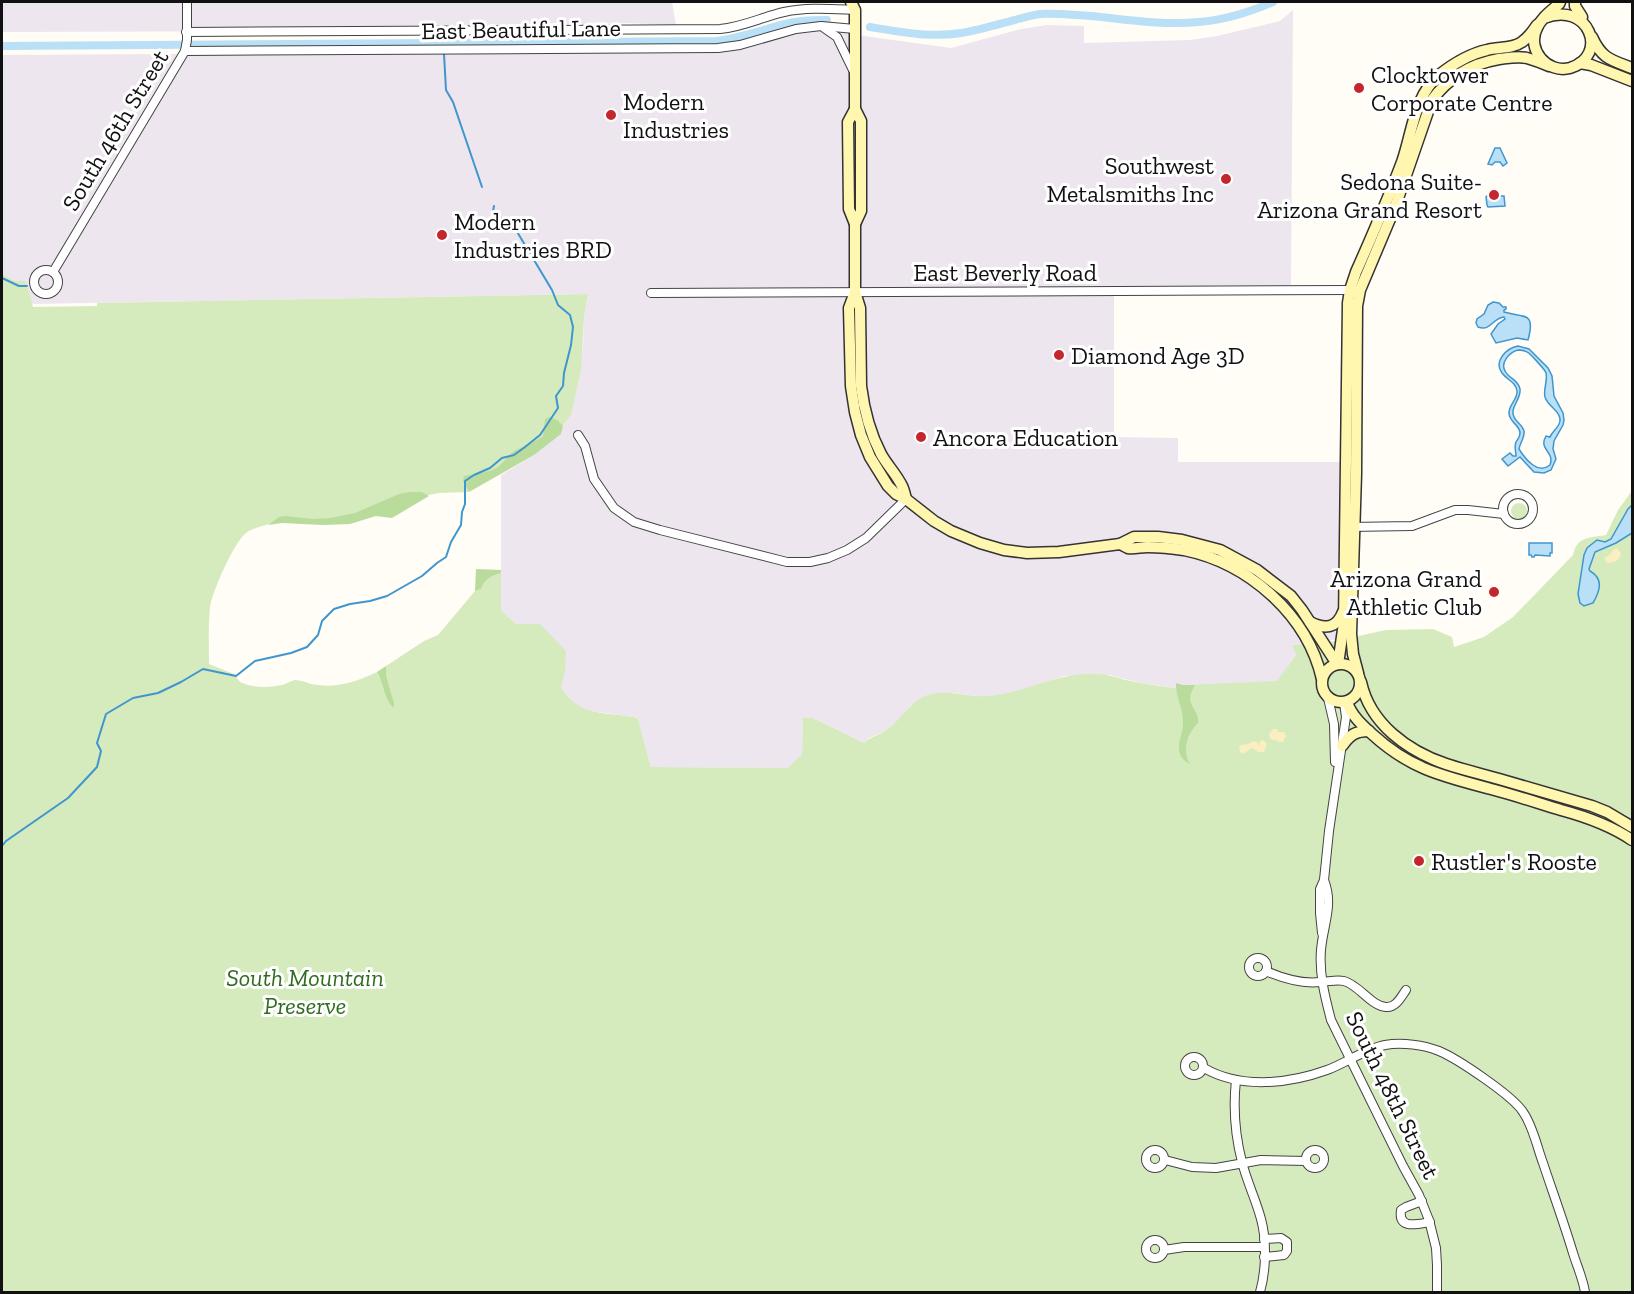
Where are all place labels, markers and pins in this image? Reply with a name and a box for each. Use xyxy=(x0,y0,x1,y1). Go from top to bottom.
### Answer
place label: Clocktower Corporate Centre xyxy=(1371,60,1553,117)
marker: Clocktower Corporate Centre xyxy=(1352,81,1366,95)
place label: Modern Industries xyxy=(623,87,729,144)
marker: Modern Industries xyxy=(604,108,618,122)
place label: Southwest Metalsmiths Inc xyxy=(1046,151,1214,208)
place label: Sedona Suite- Arizona Grand Resort xyxy=(1257,167,1482,224)
marker: Southwest Metalsmiths Inc xyxy=(1219,172,1233,186)
marker: Sedona Suite- Arizona Grand Resort xyxy=(1487,188,1501,202)
place label: Modern Industries BRD xyxy=(454,207,612,264)
marker: Modern Industries BRD xyxy=(435,228,449,242)
place label: Diamond Age 3D xyxy=(1071,341,1245,370)
marker: Diamond Age 3D xyxy=(1052,348,1066,362)
place label: Ancora Education xyxy=(933,423,1118,452)
marker: Ancora Education xyxy=(914,430,928,444)
place label: Arizona Grand Athletic Club xyxy=(1330,564,1482,621)
marker: Arizona Grand Athletic Club xyxy=(1487,585,1501,599)
place label: Rustler's Rooste xyxy=(1431,847,1597,876)
marker: Rustler's Rooste xyxy=(1412,854,1426,868)

